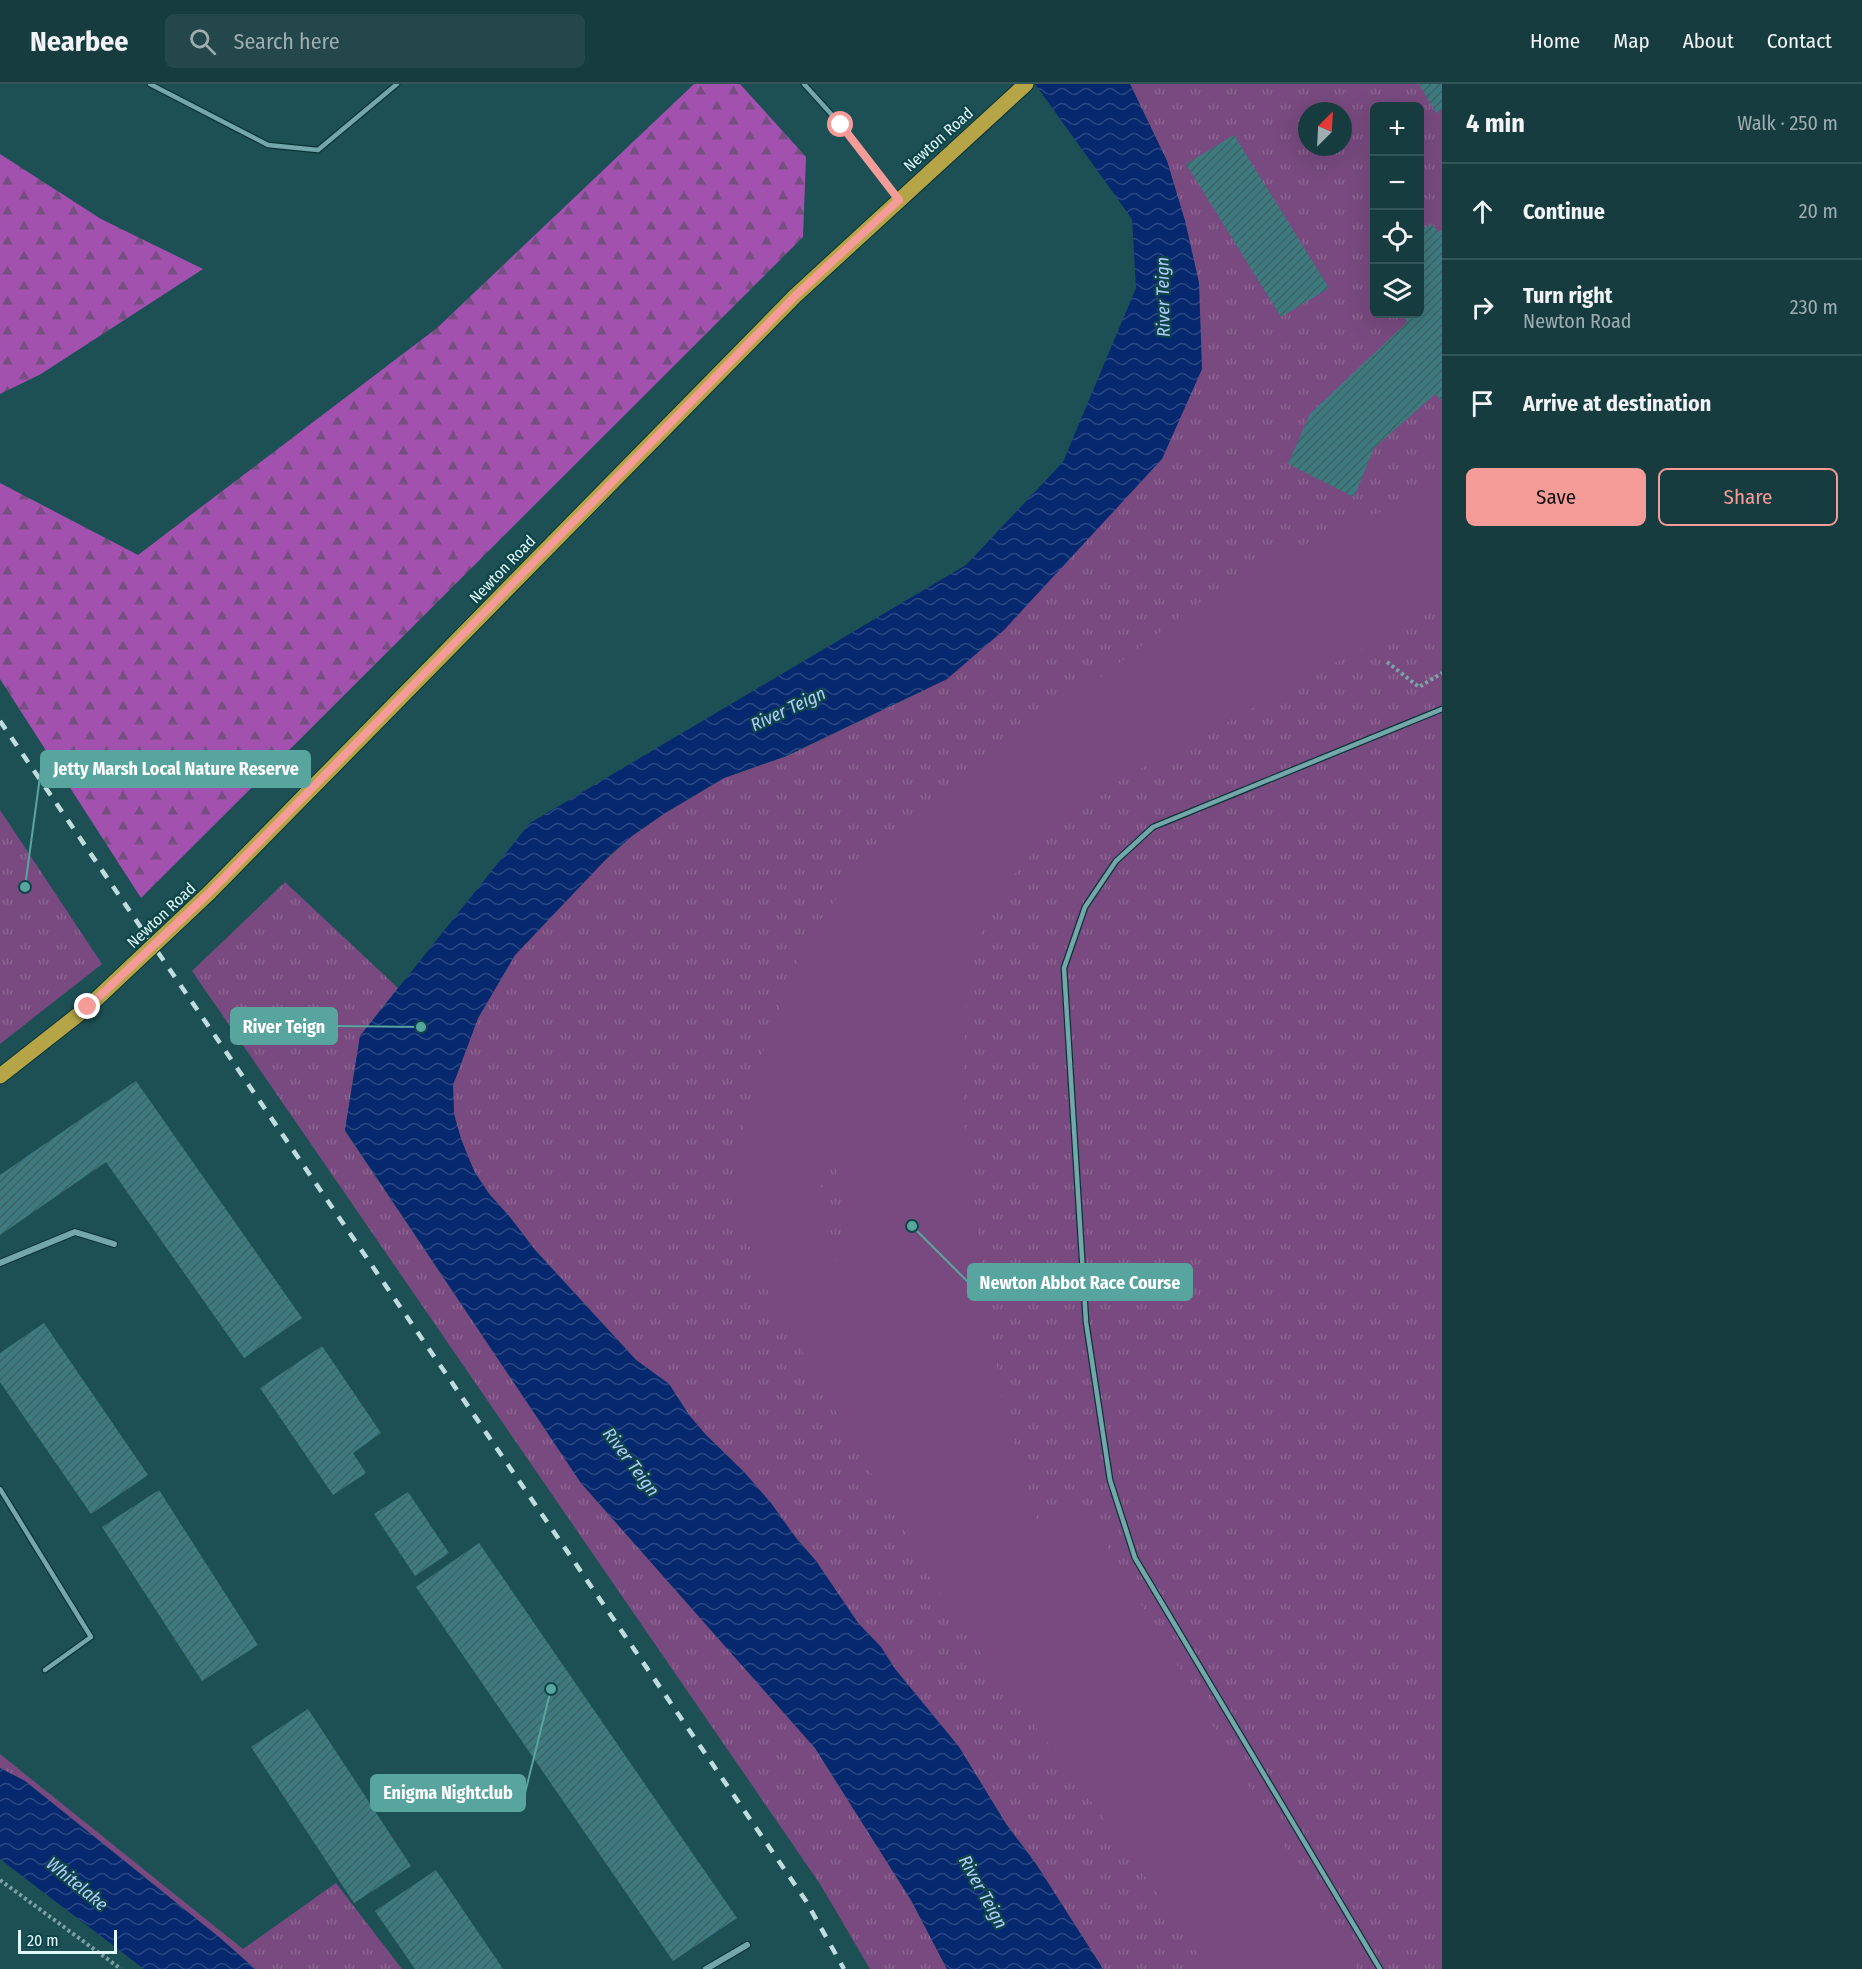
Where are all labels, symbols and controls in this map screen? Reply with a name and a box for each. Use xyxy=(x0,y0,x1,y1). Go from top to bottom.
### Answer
search box xyxy=(165,14,585,68)
text: Nearbee xyxy=(30,25,129,58)
icon: search xyxy=(186,25,219,58)
text: Search here xyxy=(234,28,340,55)
text: Home xyxy=(1530,28,1580,54)
text: Map xyxy=(1613,28,1650,54)
text: About xyxy=(1683,28,1734,54)
text: Contact xyxy=(1767,28,1832,54)
north arrow xyxy=(1298,102,1352,156)
map controls xyxy=(1370,102,1424,318)
button: + xyxy=(1370,102,1424,156)
street label: Newton Road xyxy=(900,103,977,175)
text: 4 min xyxy=(1466,108,1525,139)
route start xyxy=(827,111,853,137)
text: Walk · 250 m xyxy=(1737,111,1838,135)
button: − xyxy=(1370,156,1424,210)
icon: ahead xyxy=(1466,195,1499,228)
text: Continue xyxy=(1523,198,1605,225)
text: 20 m xyxy=(1799,199,1838,223)
button: locate xyxy=(1370,210,1424,264)
water label: River Teign xyxy=(1151,257,1175,337)
button: layers xyxy=(1370,264,1424,318)
text: Turn right xyxy=(1523,282,1612,309)
icon: right xyxy=(1466,291,1499,324)
text: 230 m xyxy=(1790,295,1838,319)
text: Newton Road xyxy=(1523,309,1632,333)
icon: arrive xyxy=(1466,387,1499,420)
text: Arrive at destination xyxy=(1523,390,1711,417)
button: Save xyxy=(1466,468,1646,526)
button: Share xyxy=(1658,468,1838,526)
street label: Newton Road xyxy=(465,532,539,607)
water label: River Teign xyxy=(747,682,829,736)
callout: Jetty Marsh Local Nature Reserve xyxy=(41,751,310,787)
text: Jetty Marsh Local Nature Reserve xyxy=(52,758,299,780)
street label: Newton Road xyxy=(123,879,200,952)
route end xyxy=(74,993,100,1019)
callout: River Teign xyxy=(231,1008,337,1044)
text: River Teign xyxy=(243,1016,325,1038)
callout: Newton Abbot Race Course xyxy=(968,1264,1192,1300)
text: Newton Abbot Race Course xyxy=(980,1272,1180,1294)
water label: River Teign xyxy=(598,1423,664,1501)
callout: Enigma Nightclub xyxy=(371,1775,525,1811)
text: Enigma Nightclub xyxy=(383,1782,513,1804)
water label: River Teign xyxy=(954,1852,1012,1932)
water label: Whitelake xyxy=(42,1853,113,1916)
scale bar xyxy=(18,1927,117,1954)
text: 20 m xyxy=(27,1931,58,1950)

